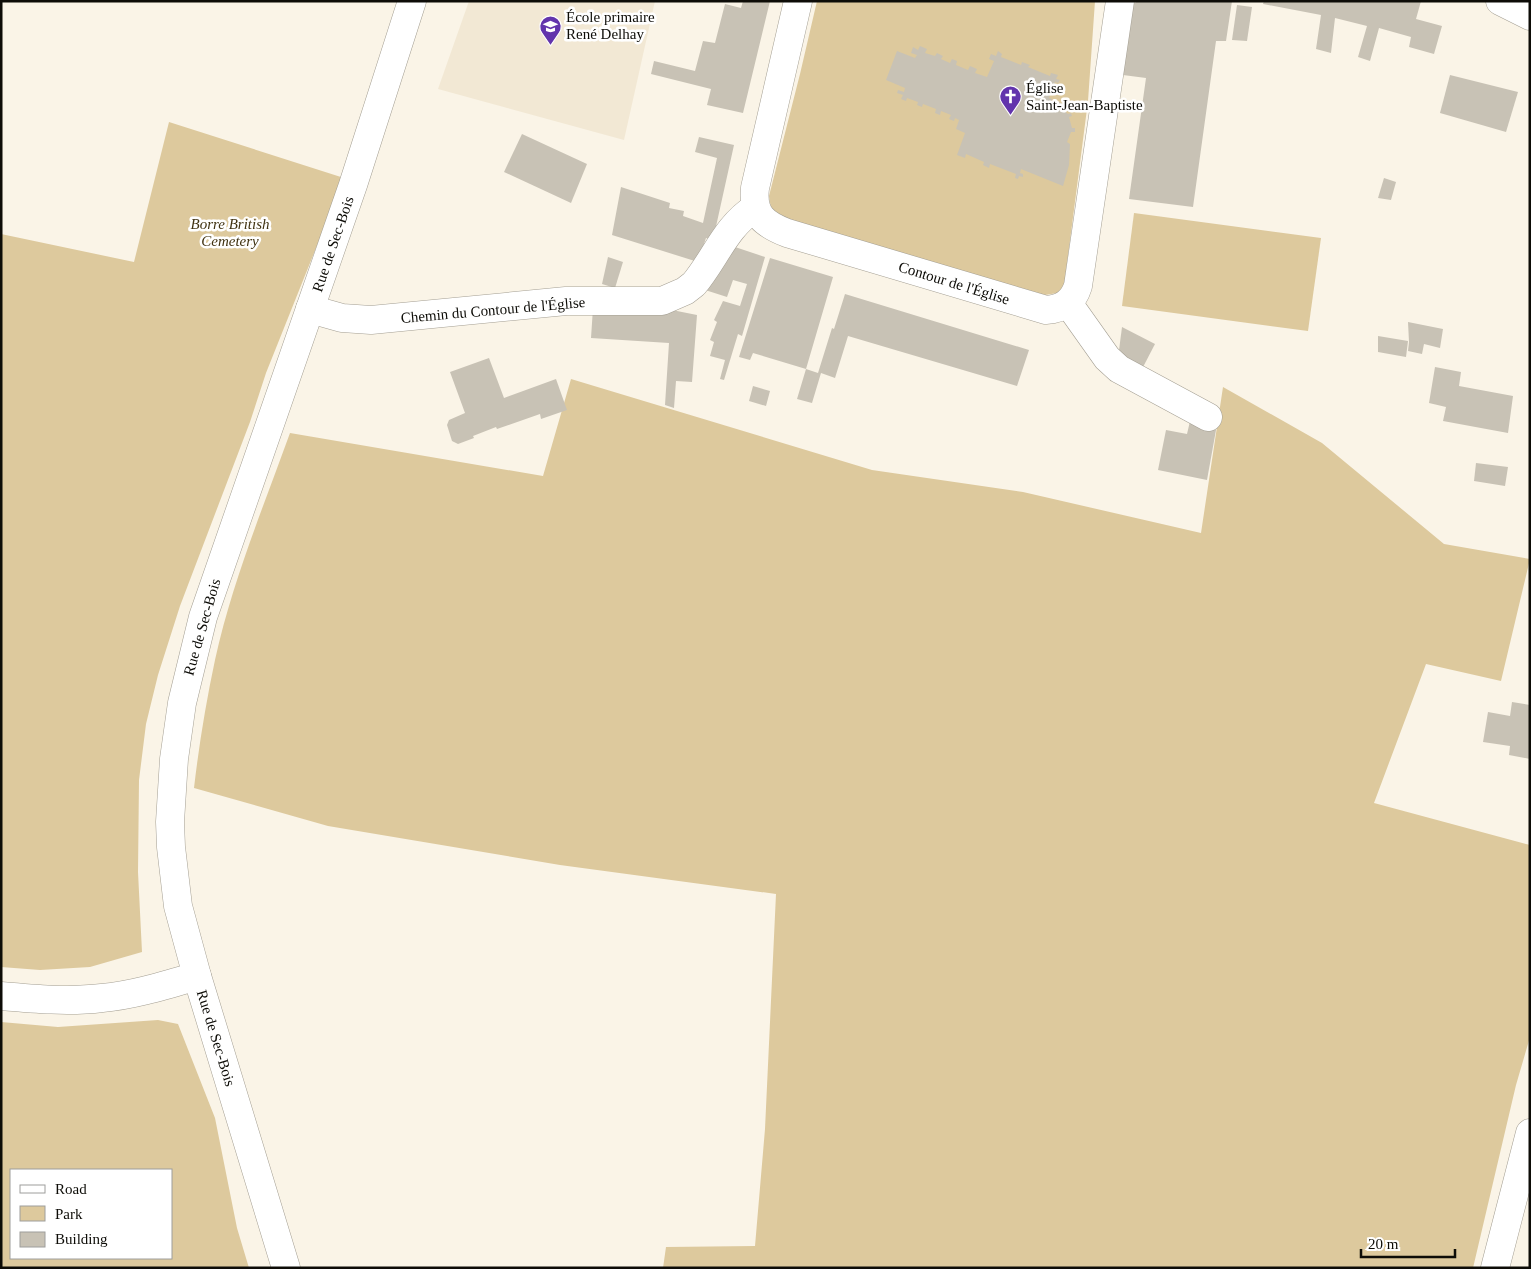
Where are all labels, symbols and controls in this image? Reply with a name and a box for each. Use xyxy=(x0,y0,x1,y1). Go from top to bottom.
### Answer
place label: École primaire René Delhay xyxy=(566,9,655,42)
school or university icon: École primaire René Delhay xyxy=(538,14,562,45)
place label: Église Saint-Jean-Baptiste xyxy=(1026,80,1143,113)
church icon: Église Saint-Jean-Baptiste xyxy=(998,85,1022,116)
street label: Rue de Sec-Bois xyxy=(309,194,357,294)
park label: Borre British Cemetery xyxy=(190,216,270,249)
street label: Contour de l'Église xyxy=(897,259,1012,308)
street label: Chemin du Contour de l'Église xyxy=(400,294,586,326)
street label: Rue de Sec-Bois xyxy=(181,577,224,677)
street label: Rue de Sec-Bois xyxy=(194,988,238,1088)
legend xyxy=(10,1169,172,1259)
text: Road xyxy=(55,1181,87,1197)
text: Park xyxy=(55,1206,83,1222)
scale bar xyxy=(1361,1226,1455,1258)
text: Building xyxy=(55,1231,108,1247)
text: 20 m xyxy=(1368,1236,1399,1252)

